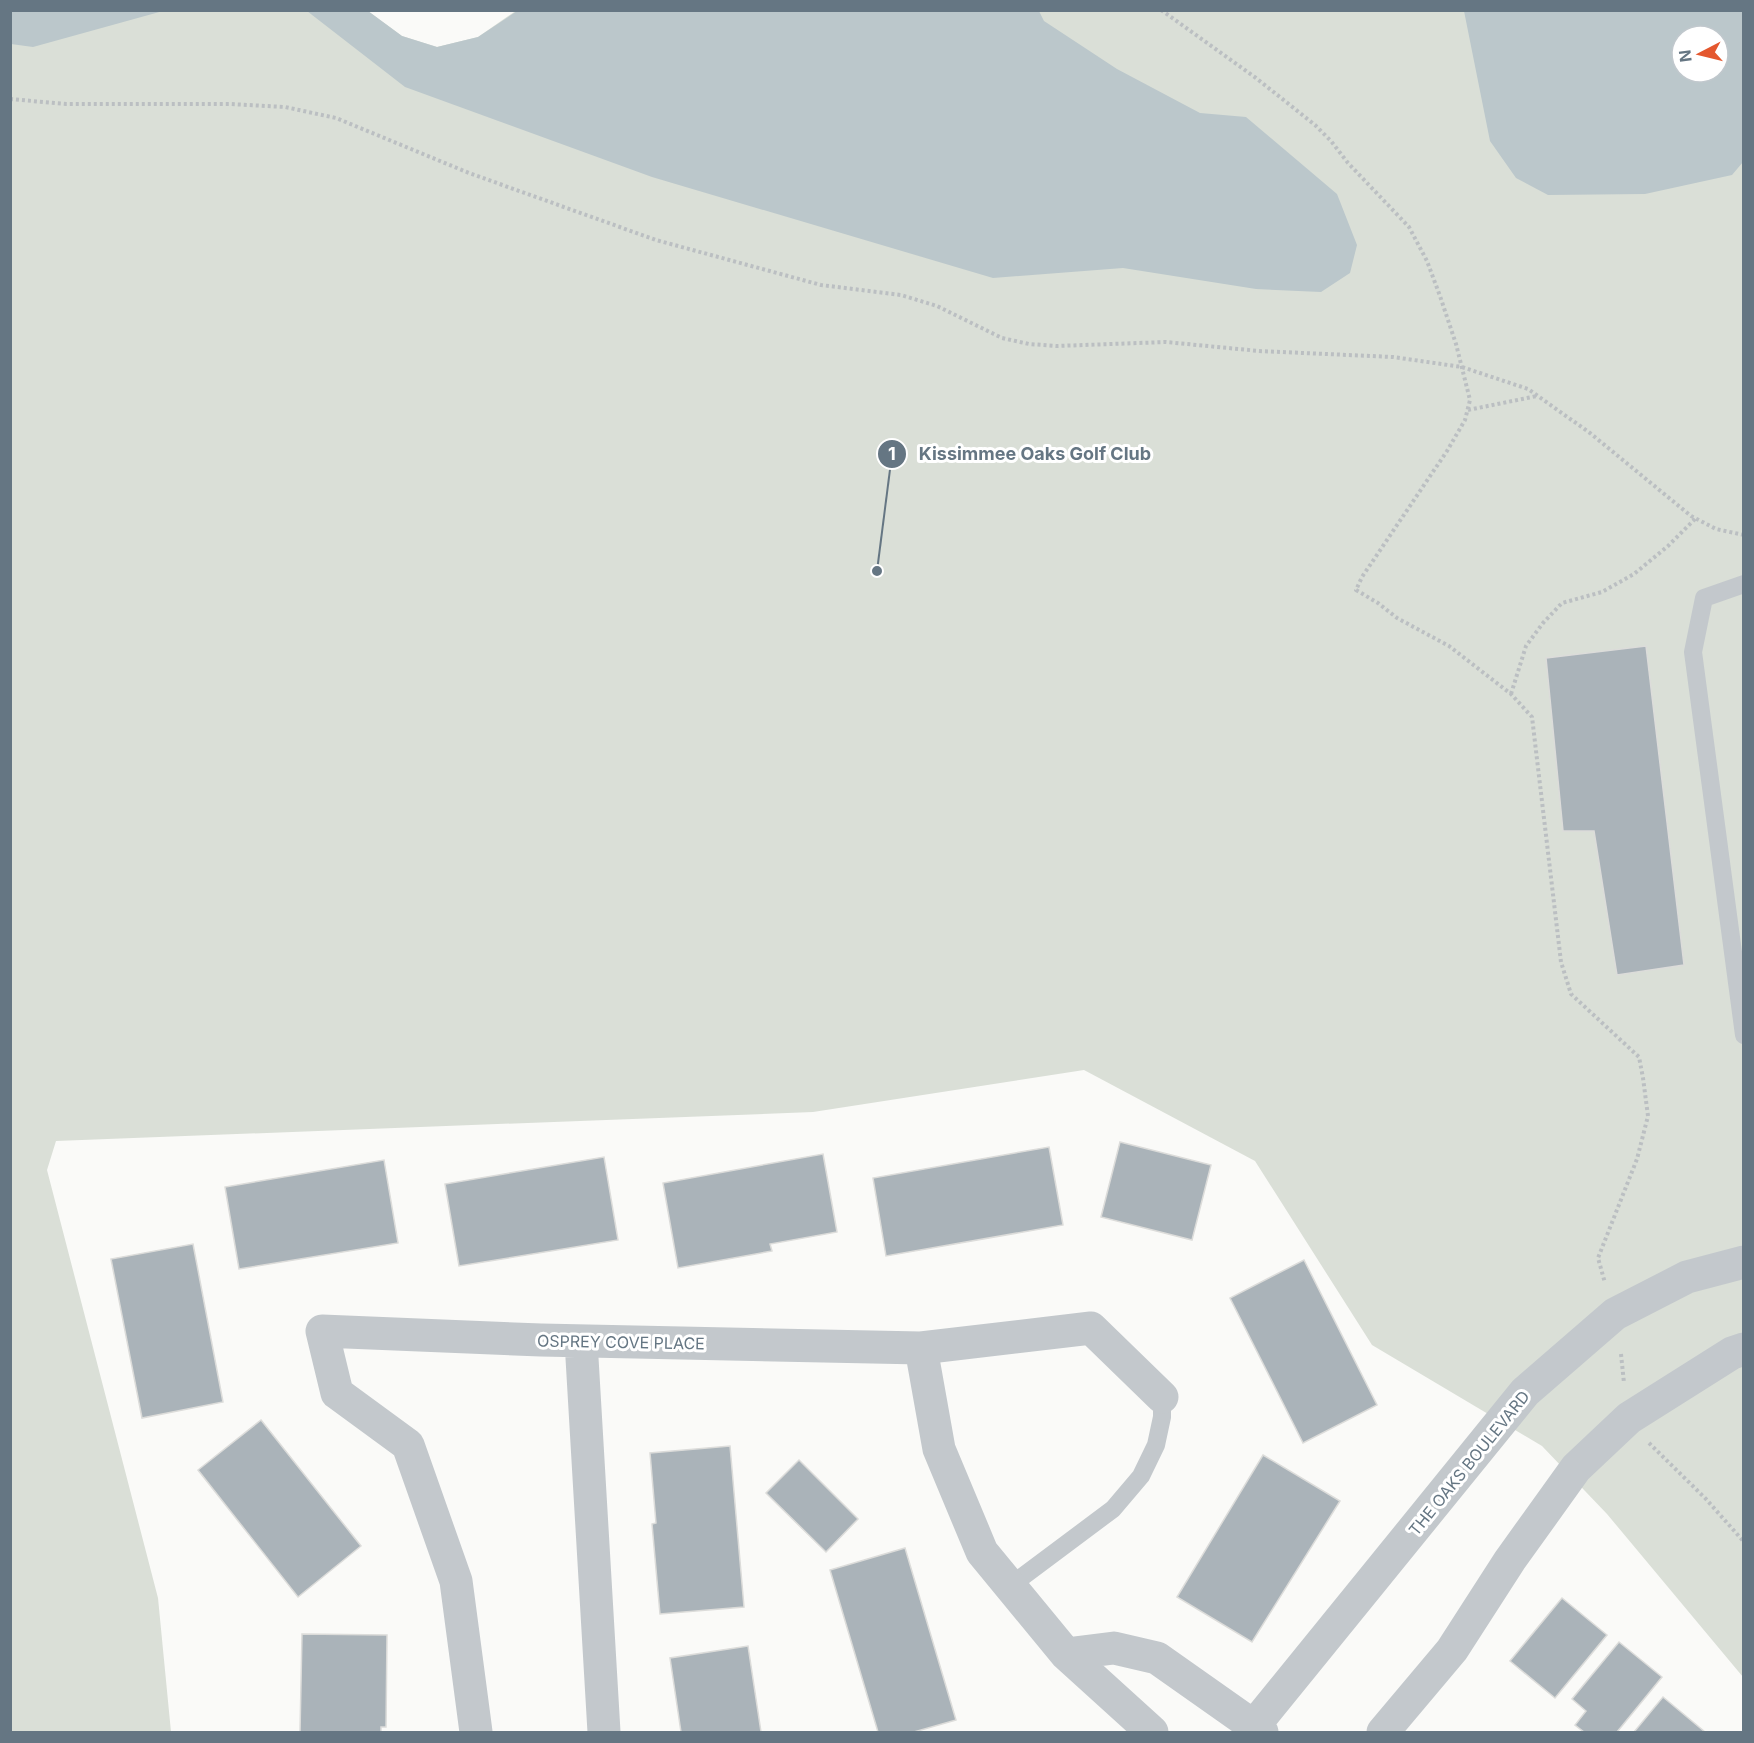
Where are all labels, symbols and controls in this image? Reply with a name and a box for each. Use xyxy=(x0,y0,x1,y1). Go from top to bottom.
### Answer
north arrow xyxy=(1670,24,1730,84)
text: N xyxy=(1674,49,1696,63)
callout: Kissimmee Oaks Golf Club xyxy=(877,436,1163,472)
text: 1 xyxy=(888,443,896,464)
text: Kissimmee Oaks Golf Club xyxy=(919,443,1151,464)
street label: OSPREY COVE PLACE xyxy=(537,1331,705,1353)
street label: THE OAKS BOULEVARD xyxy=(1404,1387,1534,1539)

